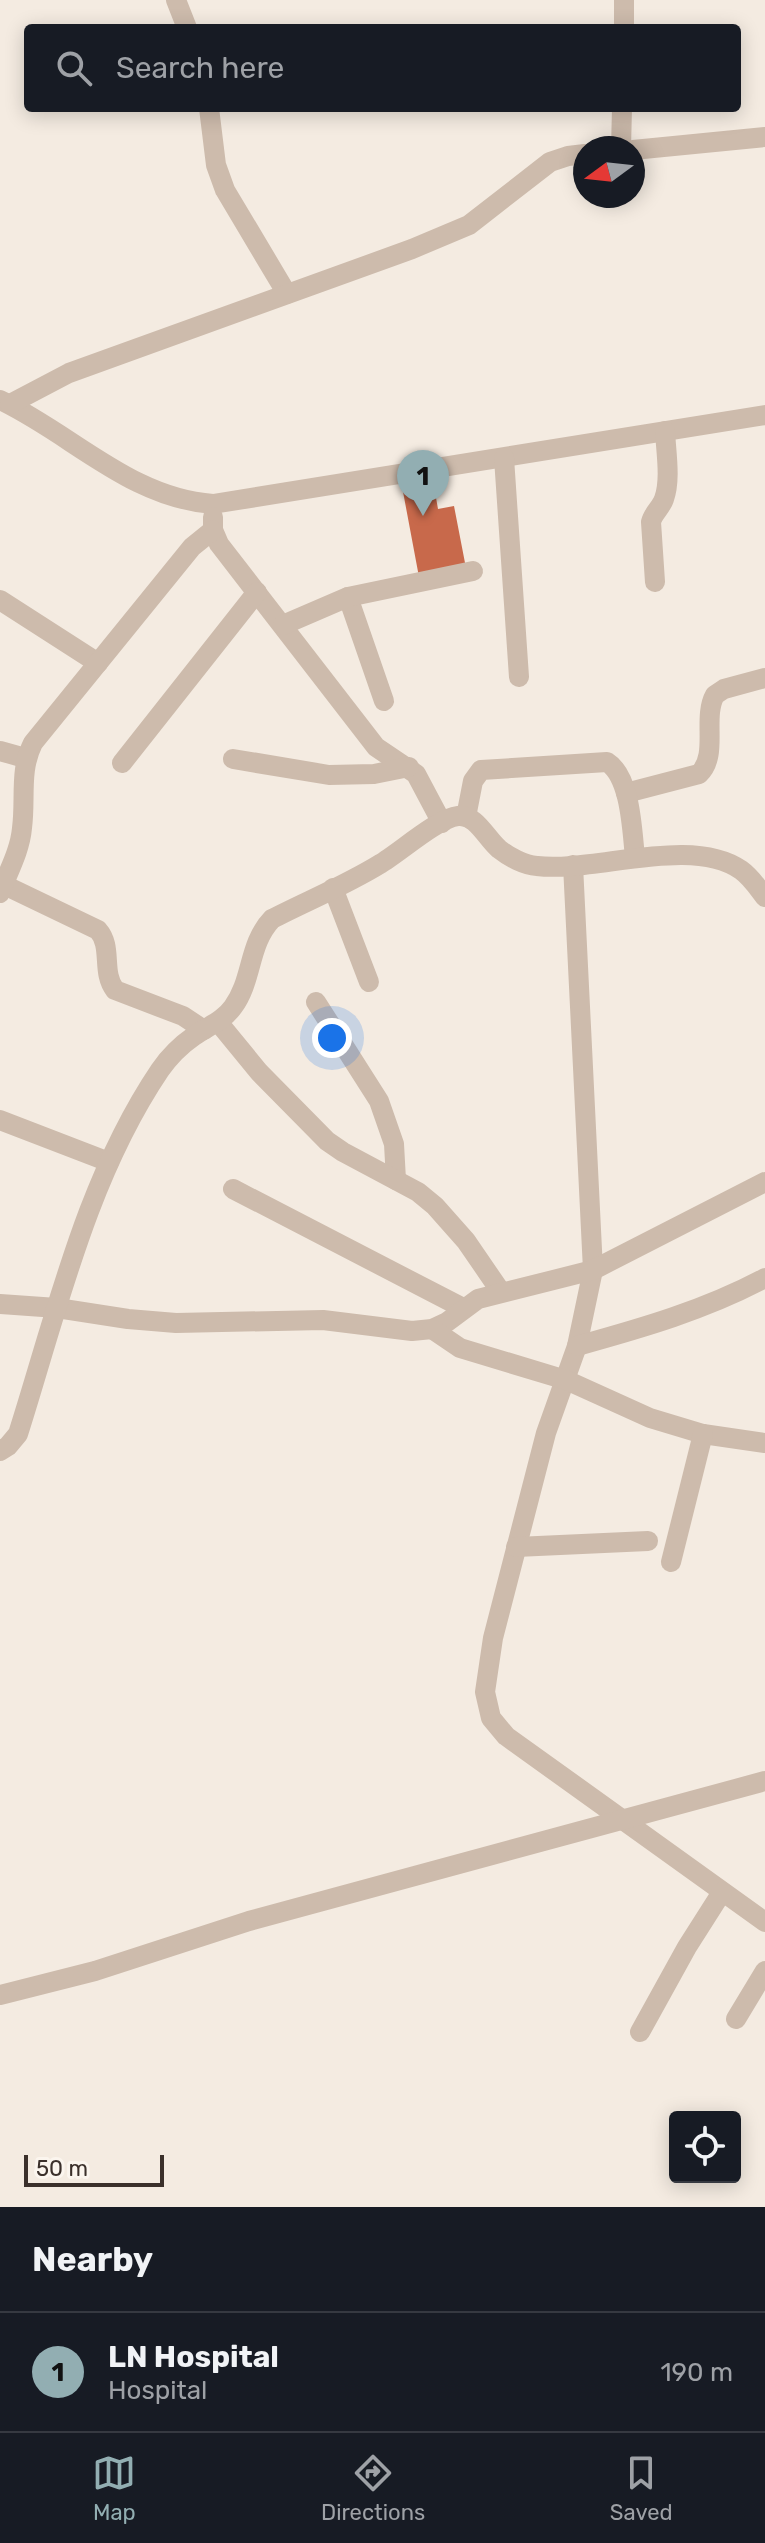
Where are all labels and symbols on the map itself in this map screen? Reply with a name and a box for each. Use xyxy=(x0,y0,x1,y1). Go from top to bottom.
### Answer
north arrow xyxy=(573,136,645,208)
pin: 1 xyxy=(397,450,449,516)
your location xyxy=(312,1018,352,1058)
scale bar xyxy=(24,2151,164,2187)

